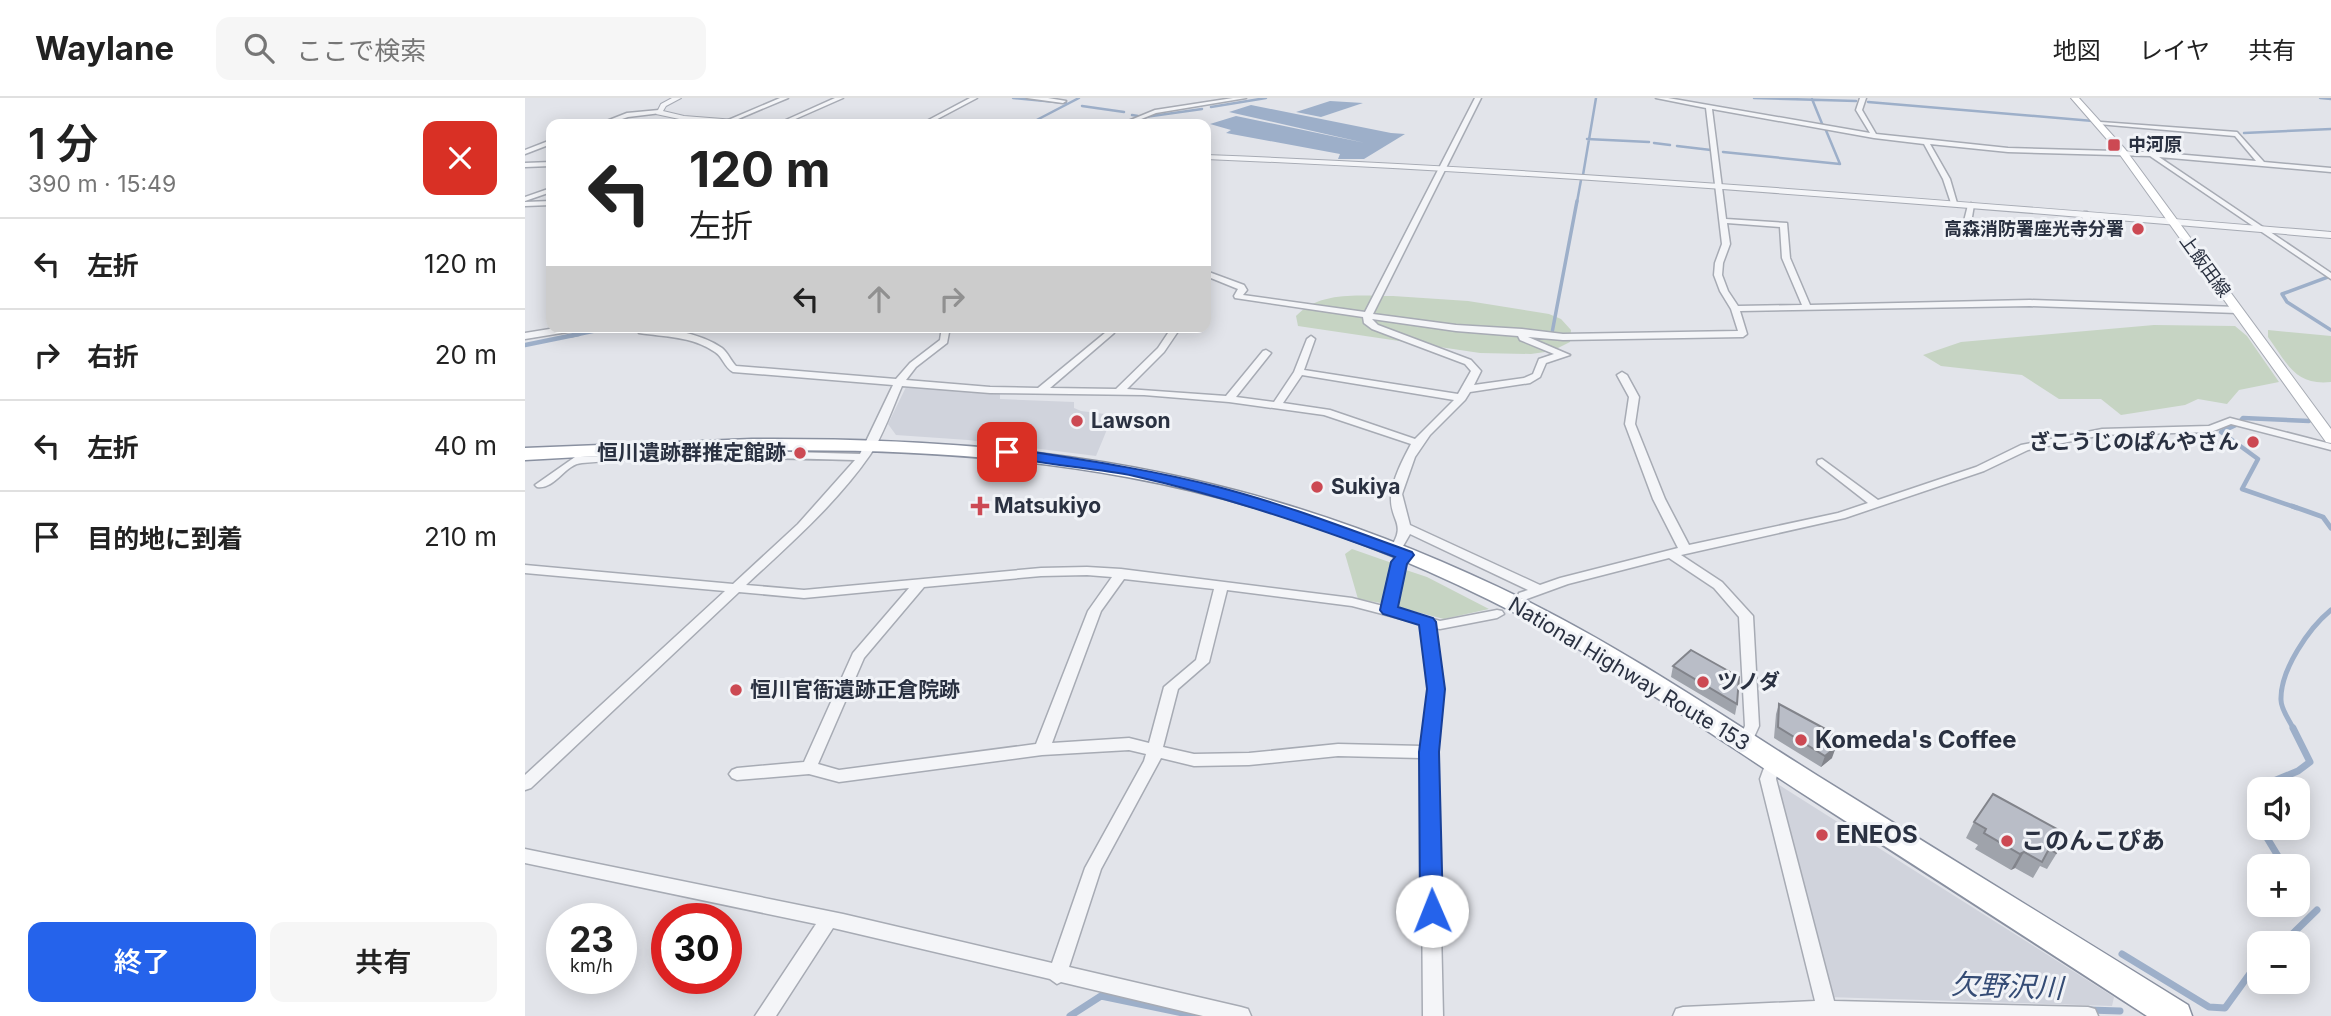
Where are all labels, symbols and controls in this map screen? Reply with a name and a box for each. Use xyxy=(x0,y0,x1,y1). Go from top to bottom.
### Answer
search box xyxy=(216,17,706,80)
text: Waylane xyxy=(35,28,174,68)
icon: search xyxy=(240,29,278,67)
text: ここで検索 xyxy=(296,35,426,66)
text: 地図 xyxy=(2053,36,2101,65)
text: レイヤ xyxy=(2139,36,2210,65)
text: 共有 xyxy=(2248,36,2296,65)
text: 1 分 xyxy=(28,118,98,169)
button: close xyxy=(423,121,497,195)
place label: 中河原 xyxy=(2128,134,2182,155)
marker: 中河原 xyxy=(2106,137,2122,153)
text: 120 m xyxy=(689,140,830,199)
icon: left xyxy=(574,147,665,238)
text: 390 m · 15:49 xyxy=(28,170,176,198)
text: 左折 xyxy=(689,206,753,245)
place label: 高森消防署座光寺分署 xyxy=(1944,218,2124,239)
marker: 高森消防署座光寺分署 xyxy=(2130,221,2146,237)
street label: 上飯田線 xyxy=(2176,230,2235,301)
icon: left xyxy=(28,245,66,283)
text: 120 m xyxy=(424,248,497,279)
text: 左折 xyxy=(87,250,139,281)
icon: left xyxy=(787,280,825,318)
icon: ahead xyxy=(860,280,898,318)
icon: right xyxy=(933,280,971,318)
icon: right xyxy=(28,336,66,374)
text: 20 m xyxy=(435,339,497,370)
text: 右折 xyxy=(87,341,139,372)
place label: Lawson xyxy=(1091,408,1171,433)
marker: Lawson xyxy=(1069,413,1085,429)
pin xyxy=(977,422,1037,482)
icon: left xyxy=(28,427,66,465)
place label: ざこうじのぱんやさん xyxy=(2029,429,2239,454)
text: 40 m xyxy=(434,430,497,461)
text: 左折 xyxy=(87,432,139,463)
icon: arrive xyxy=(988,433,1026,471)
marker: ざこうじのぱんやさん xyxy=(2245,434,2261,450)
place label: 恒川遺跡群推定館跡 xyxy=(597,440,786,465)
marker: 恒川遺跡群推定館跡 xyxy=(792,445,808,461)
place label: Sukiya xyxy=(1331,474,1400,499)
marker: Sukiya xyxy=(1309,479,1325,495)
place label: Matsukiyo xyxy=(994,493,1101,518)
marker: Matsukiyo xyxy=(972,498,988,514)
icon: arrive xyxy=(28,518,66,556)
text: 210 m xyxy=(424,521,497,552)
text: 目的地に到着 xyxy=(87,523,243,554)
street label: National Highway Route 153 xyxy=(1504,592,1754,756)
place label: ツノダ xyxy=(1717,669,1780,694)
marker: ツノダ xyxy=(1695,674,1711,690)
place label: 恒川官衙遺跡正倉院跡 xyxy=(750,677,960,702)
marker: 恒川官衙遺跡正倉院跡 xyxy=(728,682,744,698)
place label: Komeda's Coffee xyxy=(1815,725,2017,754)
marker: Komeda's Coffee xyxy=(1793,732,1809,748)
map controls xyxy=(2247,777,2310,994)
button: sound xyxy=(2247,777,2310,840)
place label: ENEOS xyxy=(1836,820,1918,849)
place label: このんこぴあ xyxy=(2021,826,2165,855)
marker: ENEOS xyxy=(1814,827,1830,843)
marker: このんこぴあ xyxy=(1999,833,2015,849)
button: + xyxy=(2247,854,2310,917)
position arrow xyxy=(1395,874,1469,948)
speed limit sign: 30 xyxy=(651,903,742,994)
text: 23 xyxy=(569,918,614,960)
button: 終了 xyxy=(28,922,256,1002)
button: 共有 xyxy=(270,922,497,1002)
button: − xyxy=(2247,931,2310,994)
text: km/h xyxy=(570,955,613,976)
water label: 欠野沢川 xyxy=(1950,967,2067,1005)

